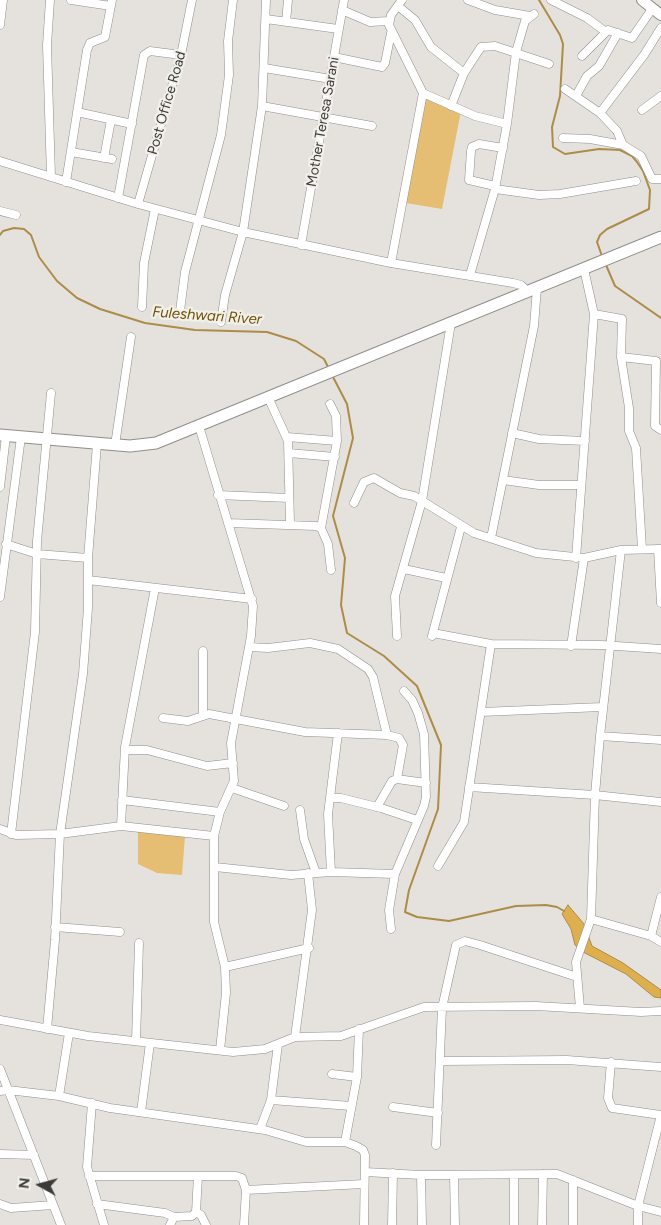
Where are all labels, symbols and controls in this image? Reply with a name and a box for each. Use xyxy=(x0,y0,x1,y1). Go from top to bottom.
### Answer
street label: Post Office Road xyxy=(144,49,190,157)
street label: Mother Teresa Sarani xyxy=(303,56,343,188)
water label: Fuleshwari River xyxy=(152,303,262,329)
north arrow xyxy=(15,1160,65,1210)
text: N xyxy=(16,1177,34,1190)

